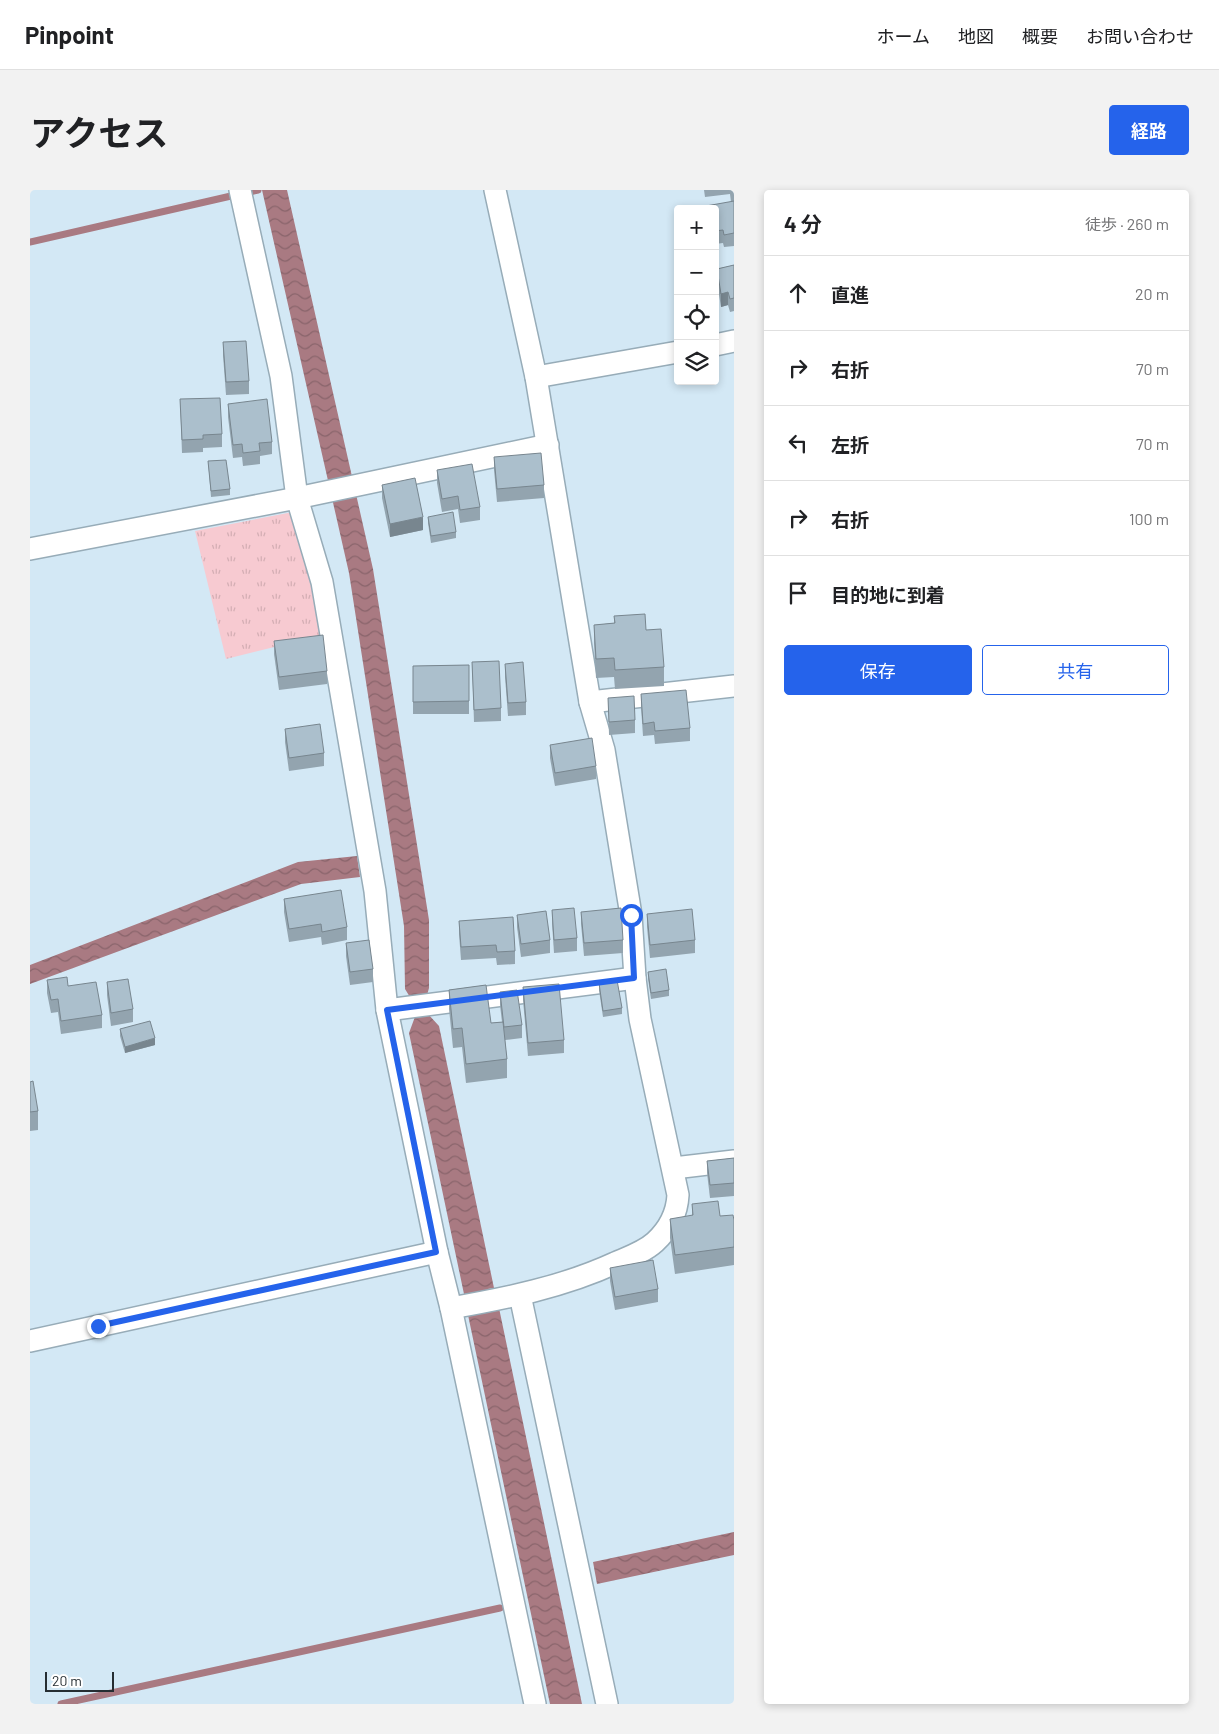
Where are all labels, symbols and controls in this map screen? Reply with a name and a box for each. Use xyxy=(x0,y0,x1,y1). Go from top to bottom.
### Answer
text: Pinpoint xyxy=(25,20,114,49)
text: ホーム xyxy=(877,25,930,47)
text: 地図 xyxy=(958,25,994,47)
text: 概要 xyxy=(1022,25,1058,47)
text: お問い合わせ xyxy=(1086,25,1194,47)
button: 経路 xyxy=(1109,105,1189,155)
text: アクセス xyxy=(30,111,168,153)
map controls xyxy=(674,205,719,385)
button: + xyxy=(674,205,719,250)
text: 4 分 xyxy=(784,211,822,236)
text: 徒歩 · 260 m xyxy=(1085,214,1169,233)
button: − xyxy=(674,250,719,295)
icon: ahead xyxy=(784,279,812,307)
text: 直進 xyxy=(831,283,869,306)
text: 20 m xyxy=(1135,284,1169,303)
button: locate xyxy=(674,295,719,340)
button: layers xyxy=(674,340,719,385)
icon: right xyxy=(784,354,812,382)
text: 右折 xyxy=(831,358,869,381)
text: 70 m xyxy=(1136,359,1169,378)
icon: left xyxy=(784,429,812,457)
text: 左折 xyxy=(831,433,869,456)
text: 70 m xyxy=(1136,434,1169,453)
icon: right xyxy=(784,504,812,532)
text: 右折 xyxy=(831,508,869,531)
text: 100 m xyxy=(1129,509,1169,528)
icon: arrive xyxy=(784,579,812,607)
text: 目的地に到着 xyxy=(831,583,945,606)
button: 保存 xyxy=(784,645,972,695)
button: 共有 xyxy=(982,645,1169,695)
route start xyxy=(620,904,643,927)
route end xyxy=(87,1315,110,1338)
scale bar xyxy=(45,1669,114,1692)
text: 20 m xyxy=(52,1672,82,1689)

